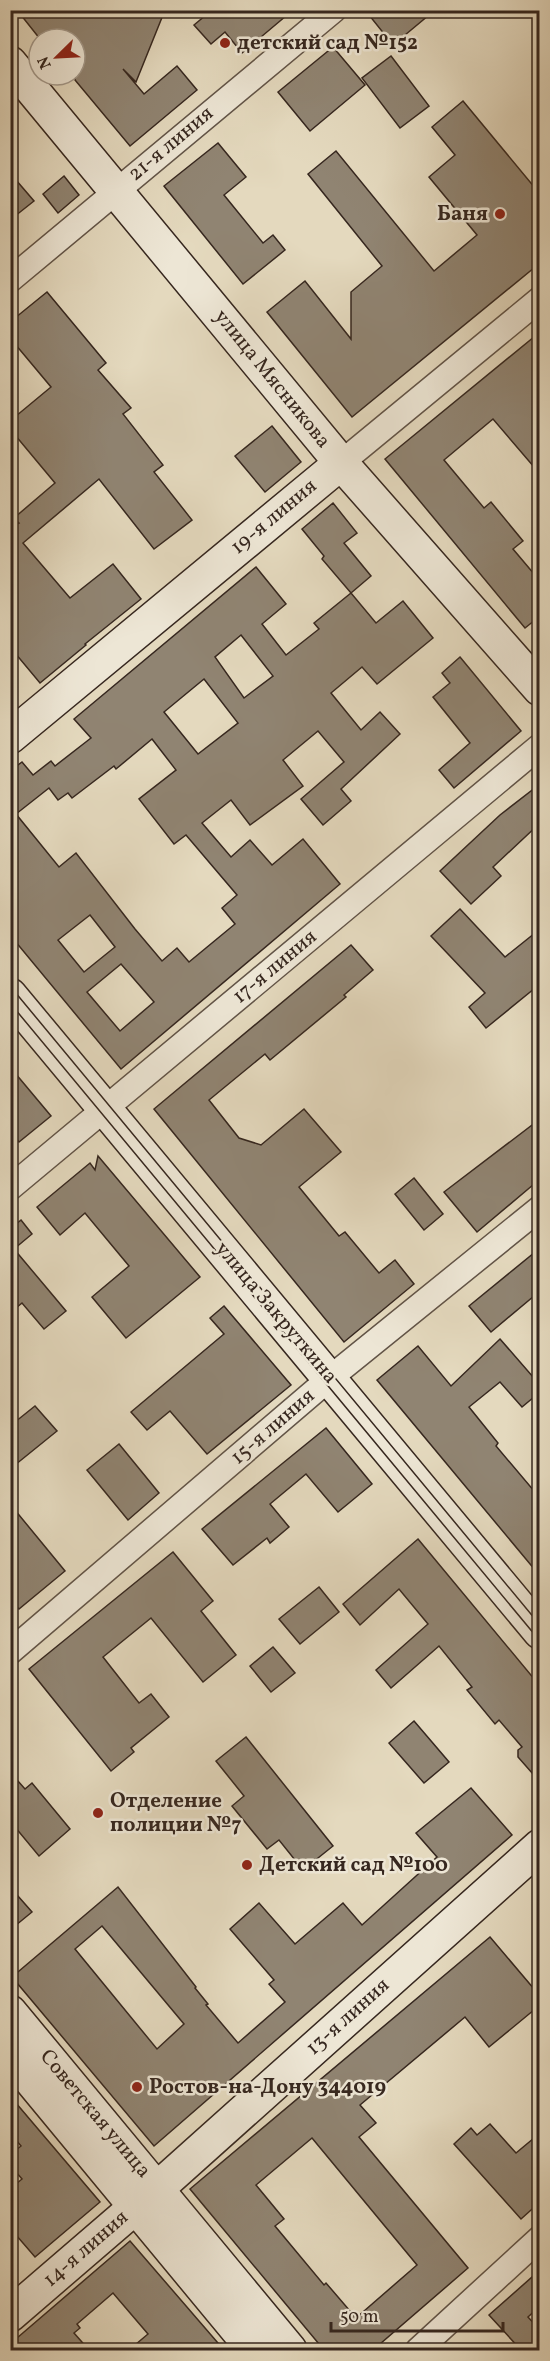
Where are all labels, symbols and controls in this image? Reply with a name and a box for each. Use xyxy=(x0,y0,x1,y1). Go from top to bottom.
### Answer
north arrow xyxy=(27,27,87,87)
place label: детский сад №152 xyxy=(237,29,418,58)
marker: детский сад №152 xyxy=(218,36,232,50)
text: N xyxy=(33,52,58,72)
street label: 21-я линия xyxy=(122,100,220,188)
place label: Баня xyxy=(437,200,488,229)
marker: Баня xyxy=(493,207,507,221)
street label: улица Мясникова xyxy=(207,303,337,455)
street label: 19-я линия xyxy=(225,472,323,562)
street label: 17-я линия xyxy=(227,923,324,1011)
street label: улица Закруткина xyxy=(208,1236,344,1390)
street label: 15-я линия xyxy=(225,1382,321,1472)
place label: Отделение полиции №7 xyxy=(110,1787,241,1840)
marker: Отделение полиции №7 xyxy=(91,1806,105,1820)
place label: Детский сад №100 xyxy=(259,1851,448,1880)
marker: Детский сад №100 xyxy=(240,1858,254,1872)
street label: 13-я линия xyxy=(300,1972,396,2062)
street label: Советская улица xyxy=(32,2043,158,2185)
place label: Ростов-на-Дону 344019 xyxy=(149,2073,386,2102)
marker: Ростов-на-Дону 344019 xyxy=(130,2080,144,2094)
street label: 14-я линия xyxy=(37,2204,135,2294)
scale bar xyxy=(331,2295,504,2333)
text: 50 m xyxy=(340,2305,379,2330)

